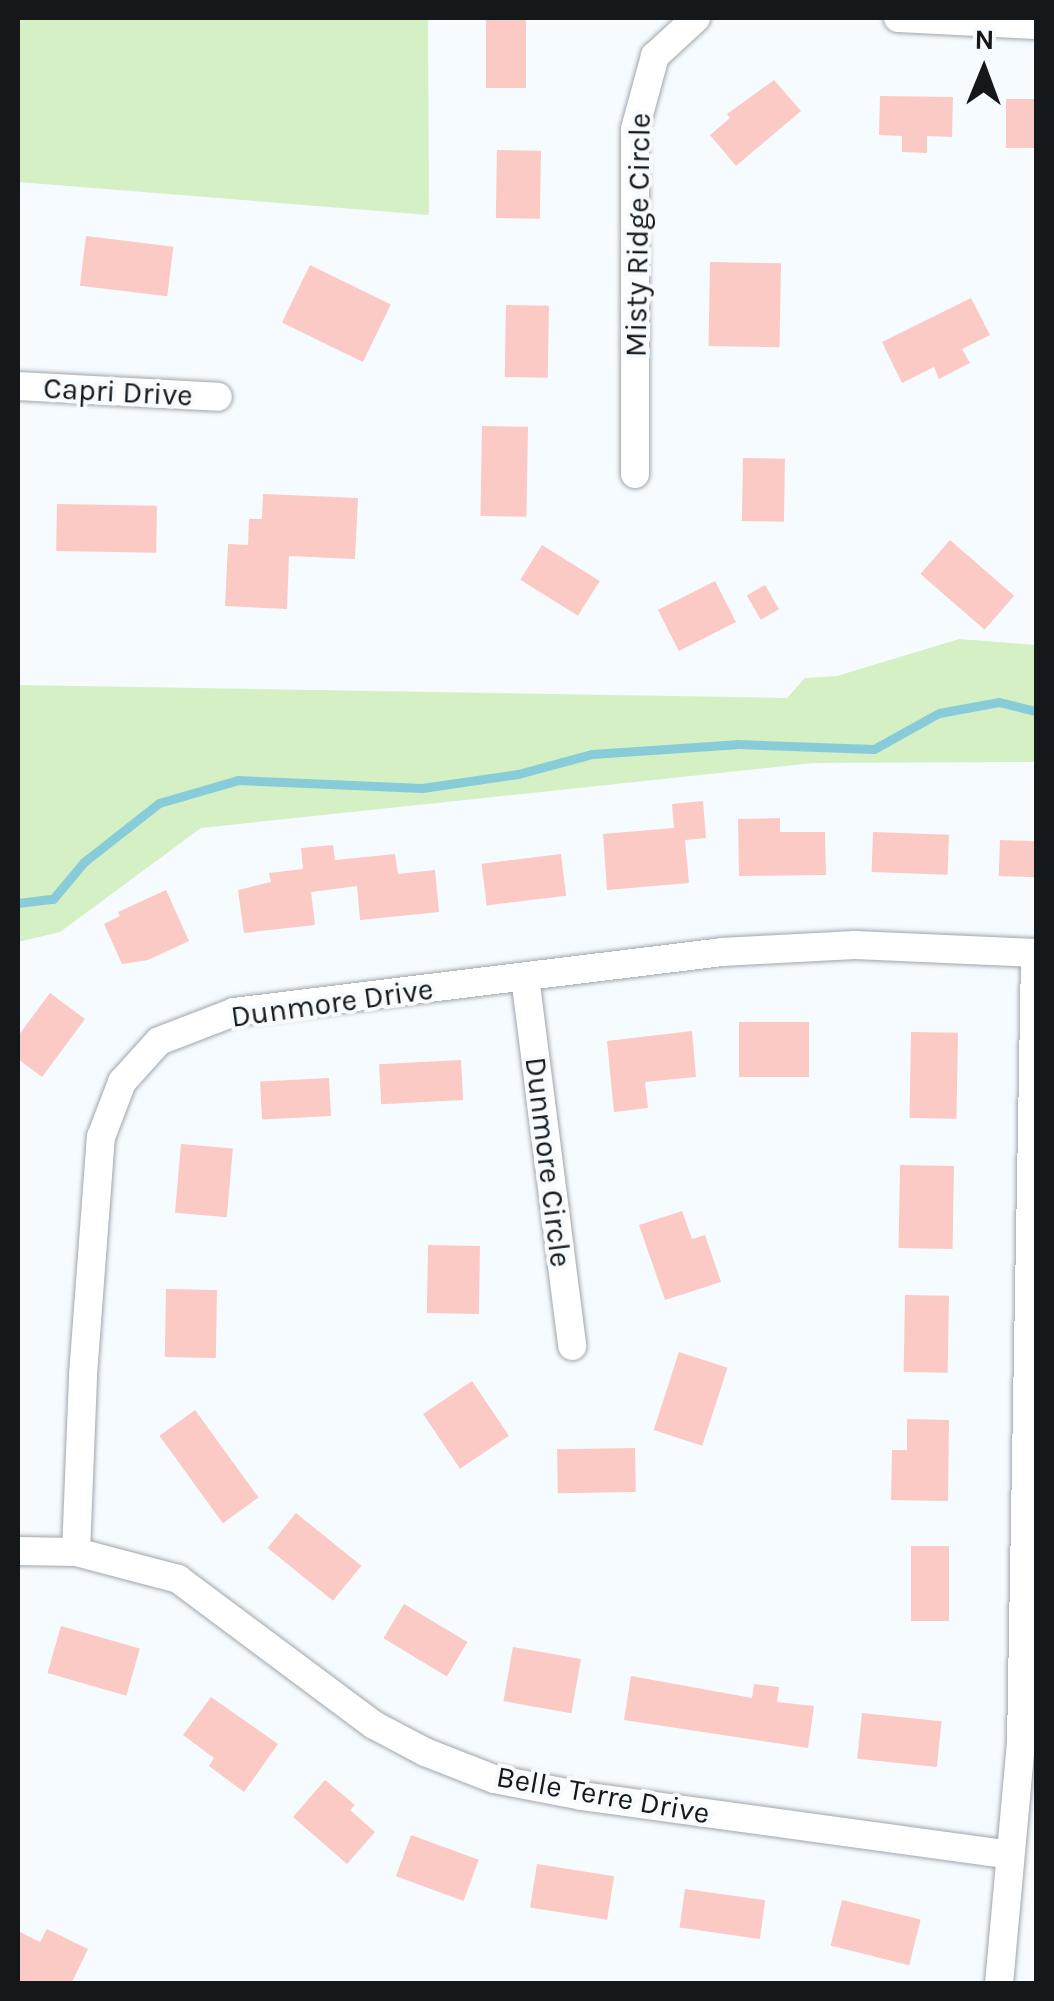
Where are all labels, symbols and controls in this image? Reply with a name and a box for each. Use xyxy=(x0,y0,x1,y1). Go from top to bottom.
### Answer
north arrow xyxy=(934,20,1034,120)
text: N xyxy=(974,23,995,56)
street label: Misty Ridge Circle xyxy=(618,112,658,358)
street label: Capri Drive xyxy=(42,370,194,414)
street label: Dunmore Drive xyxy=(229,971,435,1035)
street label: Dunmore Circle xyxy=(517,1055,579,1269)
street label: Belle Terre Drive xyxy=(494,1759,712,1831)

